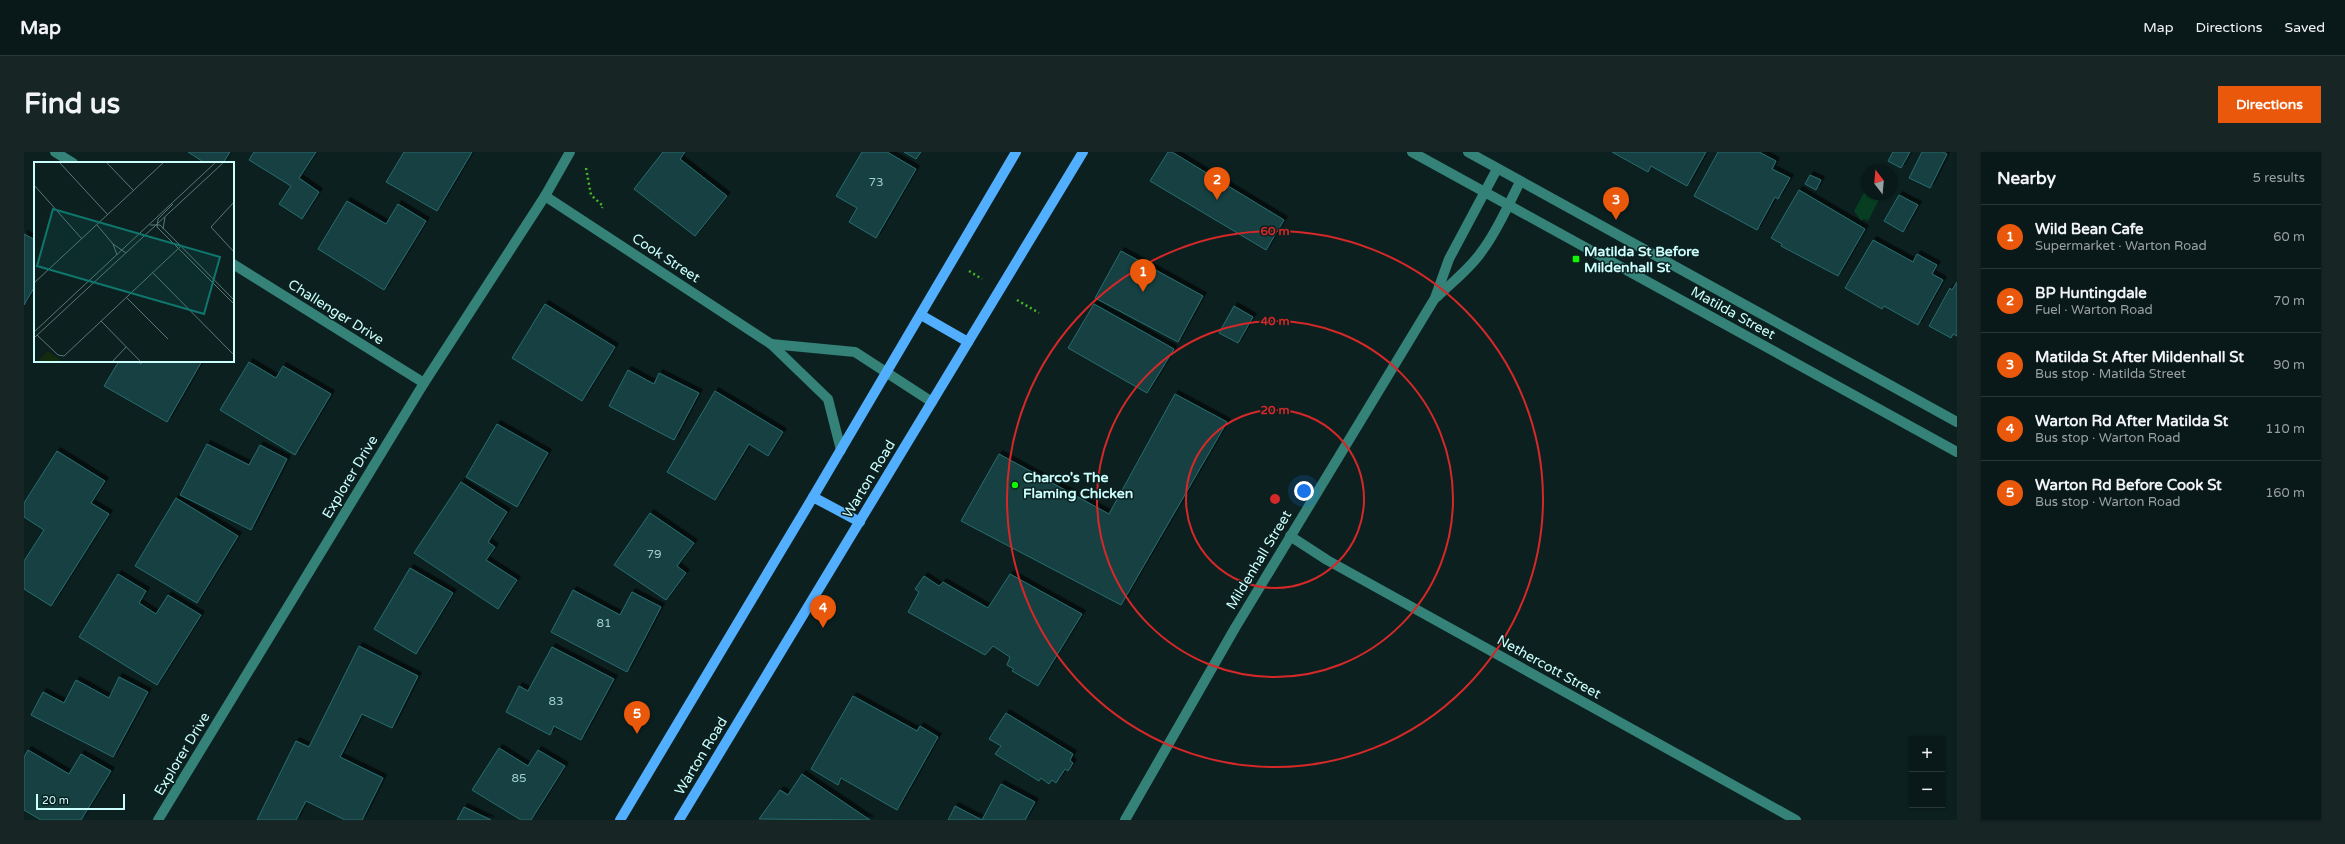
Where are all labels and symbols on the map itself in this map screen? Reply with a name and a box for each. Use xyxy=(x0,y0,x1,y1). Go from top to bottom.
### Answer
inset map xyxy=(34,162,234,362)
north arrow xyxy=(1861,164,1897,200)
pin: 2 xyxy=(1204,167,1230,200)
house number: 73 xyxy=(868,175,884,189)
pin: 3 xyxy=(1603,187,1629,220)
text: 60 m xyxy=(1260,224,1290,238)
street label: Cook Street xyxy=(629,230,704,287)
place label: Matilda St Before Mildenhall St xyxy=(1584,243,1699,276)
marker: Matilda St Before Mildenhall St xyxy=(1571,254,1581,264)
pin: 1 xyxy=(1130,259,1156,292)
street label: Challenger Drive xyxy=(285,276,387,348)
street label: Matilda Street xyxy=(1688,283,1779,344)
text: 40 m xyxy=(1260,314,1290,328)
text: 20 m xyxy=(1260,403,1290,417)
street label: Explorer Drive xyxy=(319,432,382,522)
street label: Warton Road xyxy=(839,437,899,521)
place label: Charco's The Flaming Chicken xyxy=(1023,469,1133,502)
marker: Charco's The Flaming Chicken xyxy=(1010,480,1020,490)
your location xyxy=(1294,481,1314,501)
centre of rings xyxy=(1268,492,1282,506)
street label: Mildenhall Street xyxy=(1223,507,1296,613)
house number: 79 xyxy=(646,547,662,561)
pin: 4 xyxy=(810,595,836,628)
house number: 81 xyxy=(596,616,612,630)
street label: Nethercott Street xyxy=(1494,631,1604,703)
house number: 83 xyxy=(548,694,564,708)
pin: 5 xyxy=(624,701,650,734)
street label: Explorer Drive xyxy=(151,709,214,799)
street label: Warton Road xyxy=(671,714,731,798)
house number: 85 xyxy=(511,771,527,785)
scale bar xyxy=(36,792,125,811)

